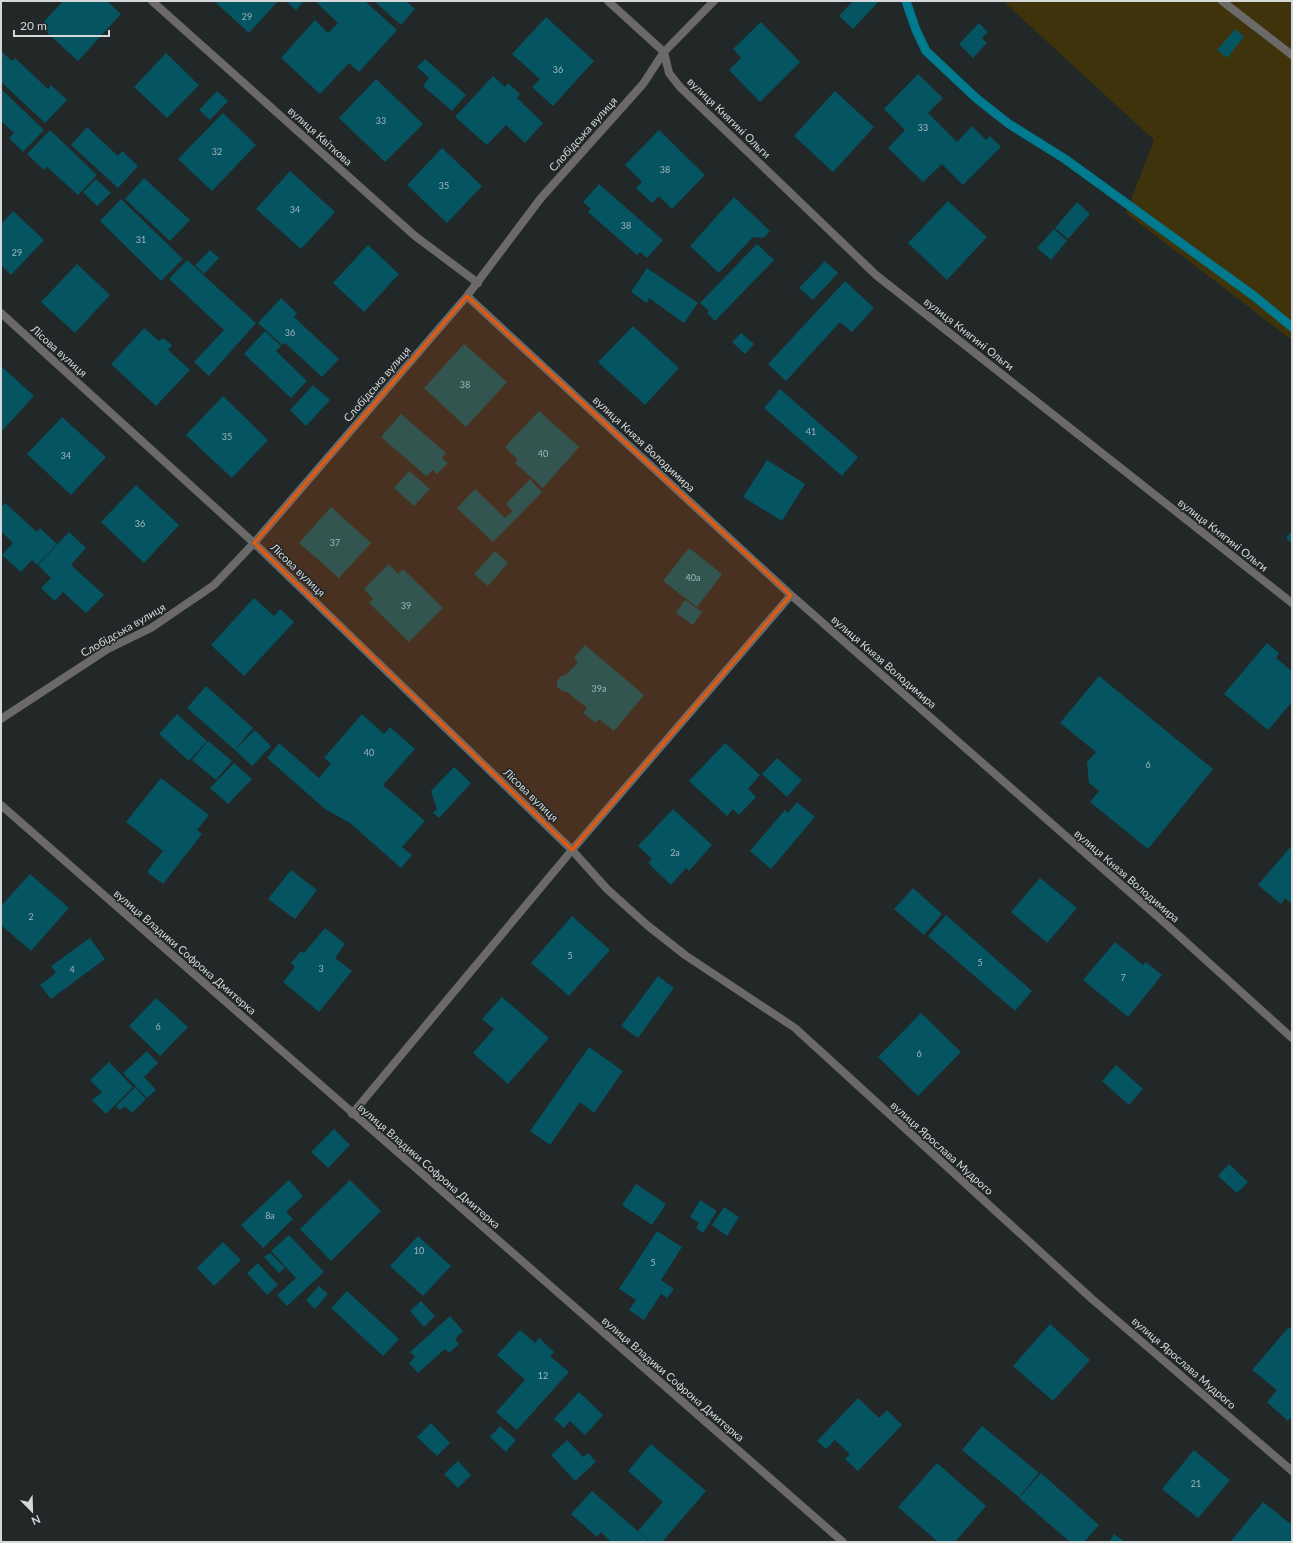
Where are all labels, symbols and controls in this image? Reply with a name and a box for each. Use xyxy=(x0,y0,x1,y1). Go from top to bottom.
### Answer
house number: 29 xyxy=(242,11,252,22)
scale bar xyxy=(14,12,109,38)
text: 20 m xyxy=(20,18,47,33)
house number: 36 xyxy=(553,64,563,75)
street label: вулиця Княгині Ольги xyxy=(685,75,774,161)
street label: Слобідська вулиця xyxy=(546,94,619,174)
street label: вулиця Квіткова xyxy=(286,103,355,168)
house number: 33 xyxy=(376,115,386,126)
house number: 33 xyxy=(918,122,928,133)
house number: 32 xyxy=(212,146,222,157)
house number: 38 xyxy=(660,164,670,175)
house number: 35 xyxy=(439,180,449,191)
house number: 34 xyxy=(290,204,300,215)
house number: 38 xyxy=(621,220,631,231)
house number: 31 xyxy=(136,234,146,245)
house number: 29 xyxy=(12,247,22,258)
street label: вулиця Княгині Ольги xyxy=(922,294,1017,373)
street label: Лісова вулиця xyxy=(28,321,90,379)
house number: 36 xyxy=(285,327,295,338)
street label: Слобідська вулиця xyxy=(340,343,413,424)
house number: 38 xyxy=(460,379,470,390)
street label: вулиця Князя Володимира xyxy=(591,393,698,494)
house number: 41 xyxy=(806,426,816,437)
house number: 35 xyxy=(222,431,232,442)
house number: 40 xyxy=(538,448,548,459)
house number: 34 xyxy=(61,450,71,461)
street label: вулиця Княгині Ольги xyxy=(1176,495,1271,574)
house number: 36 xyxy=(135,518,145,529)
house number: 37 xyxy=(330,537,340,548)
street label: Лісова вулиця xyxy=(268,540,328,599)
house number: 40а xyxy=(686,572,700,583)
street label: Слобідська вулиця xyxy=(78,600,167,659)
house number: 39 xyxy=(401,600,411,611)
street label: вулиця Князя Володимира xyxy=(829,613,939,711)
house number: 39а xyxy=(592,683,606,694)
house number: 40 xyxy=(364,747,374,758)
house number: 6 xyxy=(1145,759,1151,770)
street label: Лісова вулиця xyxy=(501,765,561,824)
street label: вулиця Князя Володимира xyxy=(1072,827,1182,925)
house number: 2а xyxy=(670,847,680,858)
street label: вулиця Владики Софрона Дмитерка xyxy=(112,886,259,1017)
house number: 2 xyxy=(28,911,34,922)
house number: 5 xyxy=(567,950,573,961)
house number: 5 xyxy=(977,957,983,968)
house number: 3 xyxy=(318,963,324,974)
house number: 4 xyxy=(69,964,75,975)
house number: 7 xyxy=(1120,972,1126,983)
house number: 6 xyxy=(155,1021,161,1032)
house number: 6 xyxy=(916,1048,922,1059)
street label: вулиця Ярослава Мудрого xyxy=(888,1098,996,1197)
street label: вулиця Владики Софрона Дмитерка xyxy=(356,1100,503,1231)
house number: 8а xyxy=(265,1210,275,1221)
house number: 10 xyxy=(414,1245,424,1256)
house number: 5 xyxy=(650,1257,656,1268)
street label: вулиця Владики Софрона Дмитерка xyxy=(600,1313,747,1444)
street label: вулиця Ярослава Мудрого xyxy=(1130,1314,1239,1411)
house number: 12 xyxy=(538,1370,548,1381)
house number: 21 xyxy=(1191,1478,1201,1489)
north arrow xyxy=(12,1491,52,1531)
text: N xyxy=(30,1513,43,1528)

